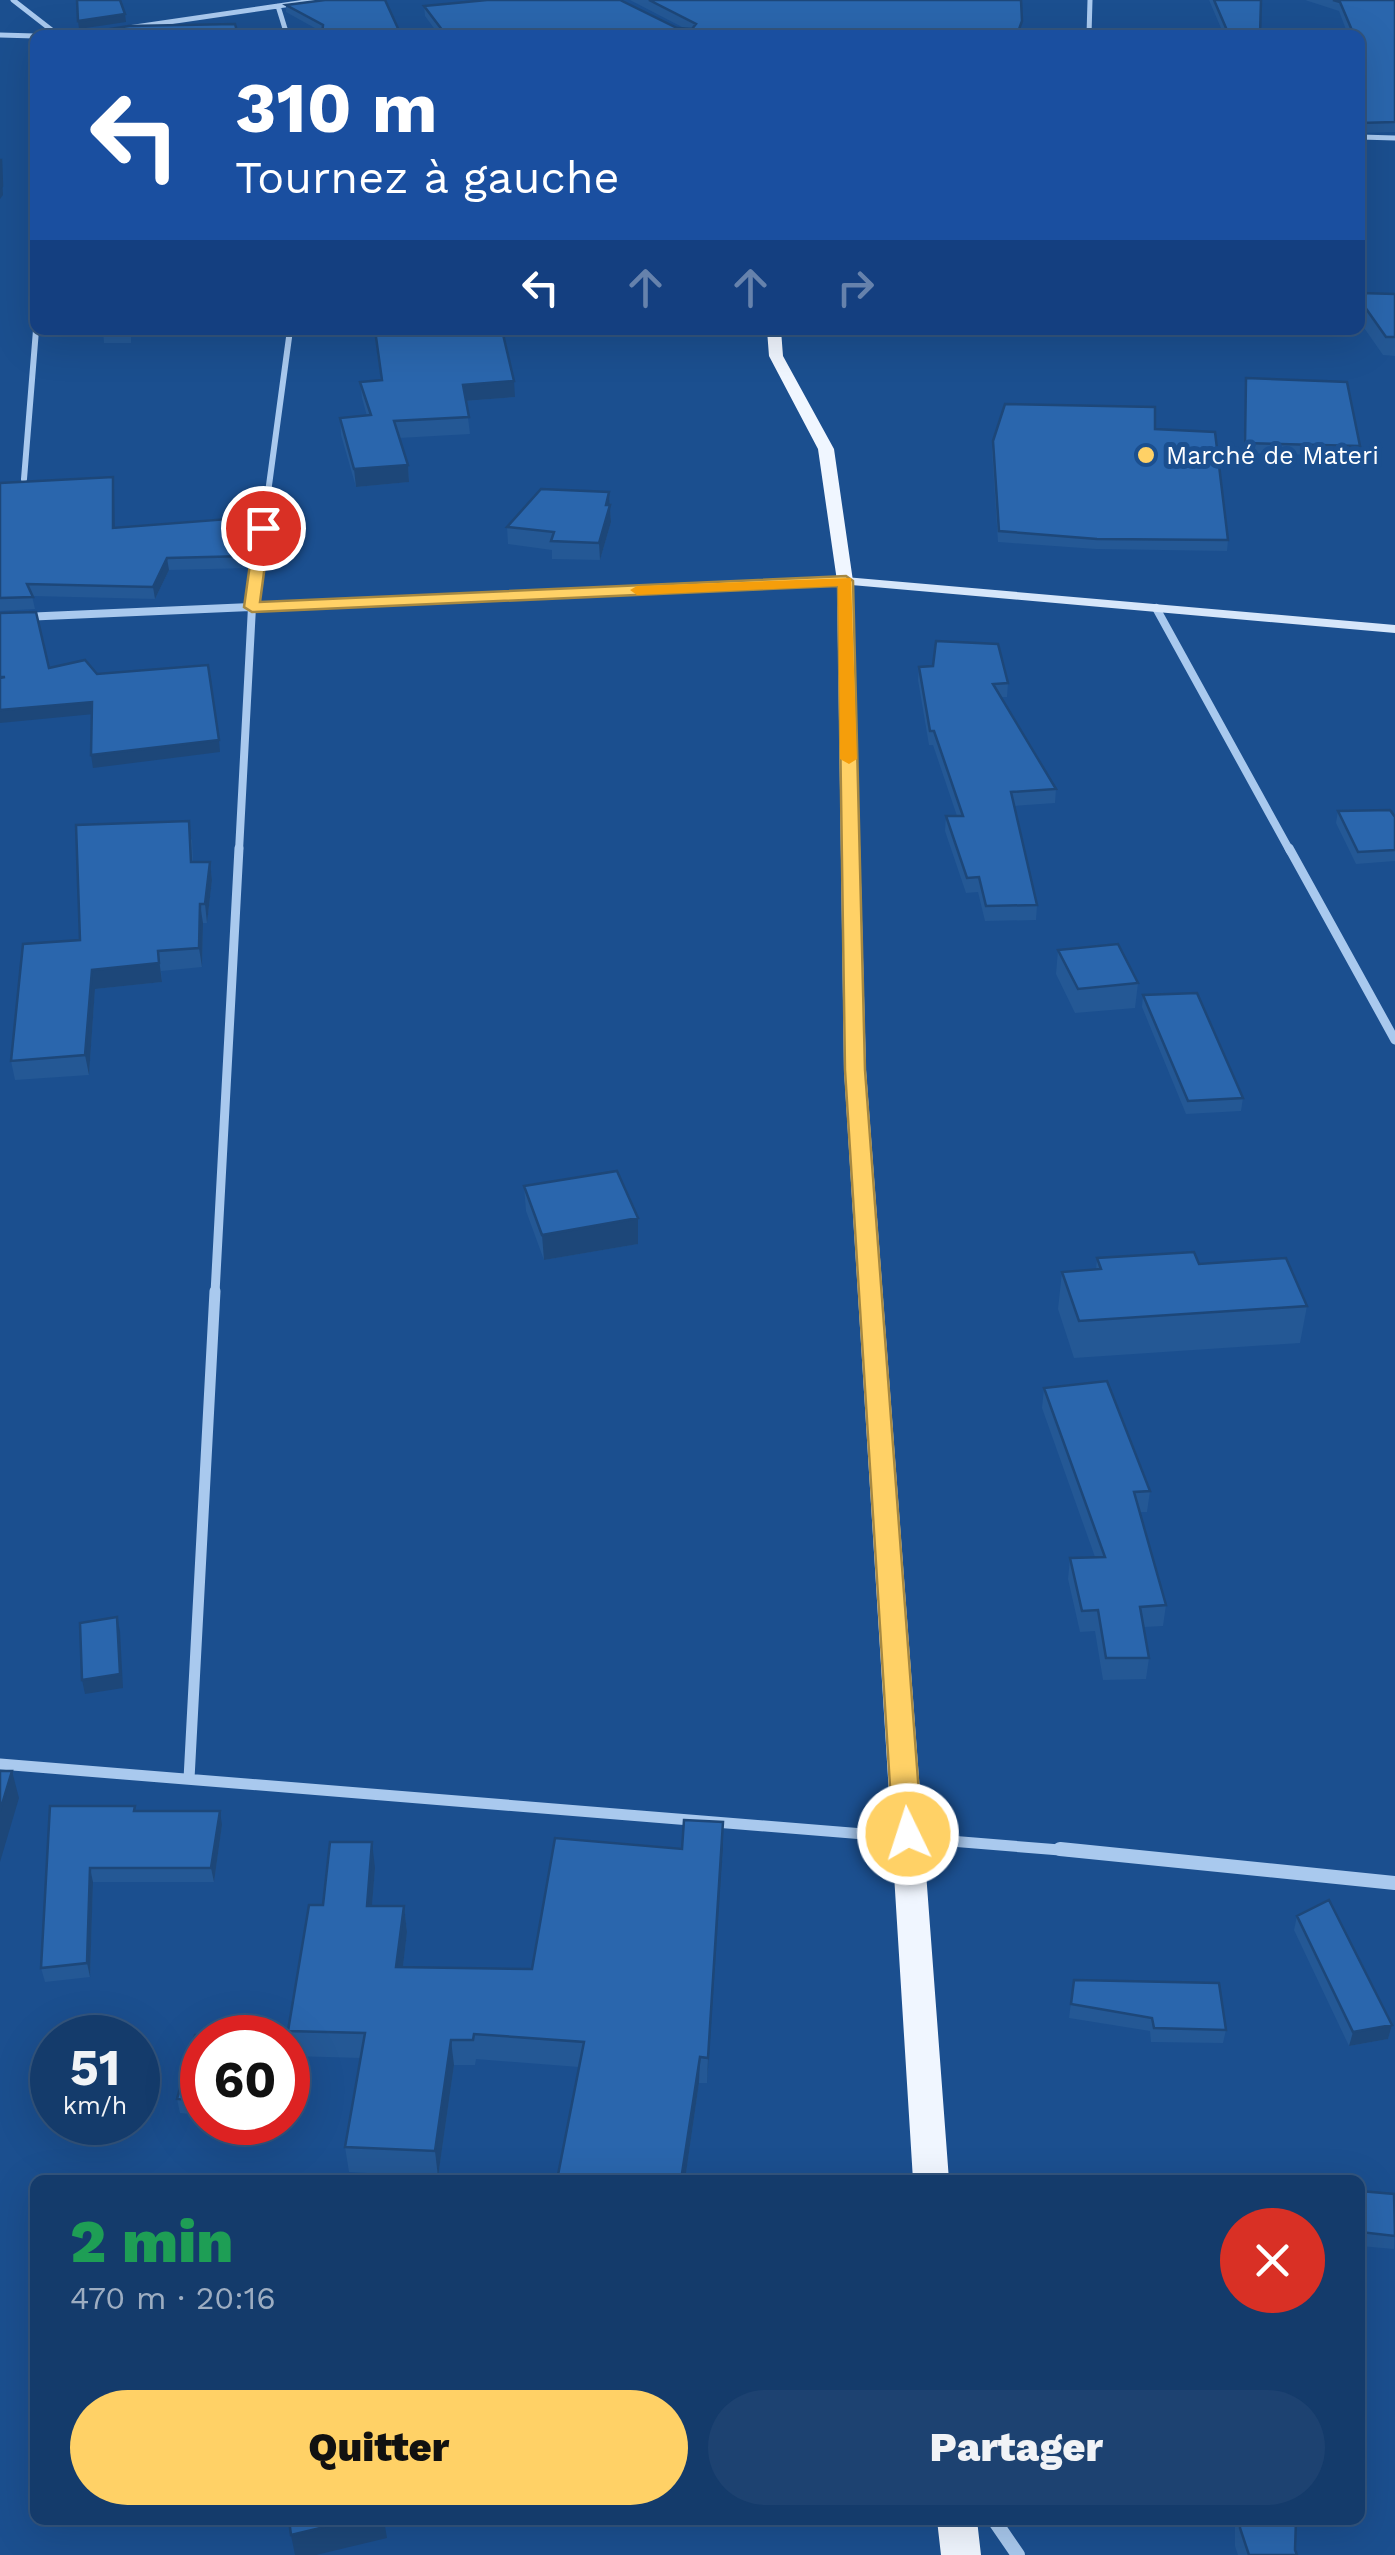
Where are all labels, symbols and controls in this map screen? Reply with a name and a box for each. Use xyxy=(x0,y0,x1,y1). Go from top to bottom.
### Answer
text: 310 m xyxy=(235,67,438,149)
icon: left xyxy=(70,70,200,200)
text: Tournez à gauche xyxy=(235,151,620,204)
icon: left xyxy=(513,260,568,315)
icon: ahead xyxy=(618,260,673,315)
icon: ahead xyxy=(723,260,778,315)
icon: right xyxy=(828,260,883,315)
place label: Marché de Materi xyxy=(1166,441,1379,470)
marker: Marché de Materi xyxy=(1135,444,1157,466)
pin xyxy=(221,486,306,571)
icon: arrive xyxy=(236,501,291,556)
position arrow xyxy=(856,1782,960,1886)
speed limit sign: 60 xyxy=(180,2015,310,2145)
text: 51 xyxy=(70,2038,120,2097)
text: km/h xyxy=(63,2091,127,2120)
text: 2 min xyxy=(70,2206,234,2277)
button: close xyxy=(1220,2208,1325,2313)
text: 470 m · 20:16 xyxy=(70,2279,276,2317)
button: Quitter xyxy=(70,2390,688,2505)
button: Partager xyxy=(708,2390,1325,2505)

